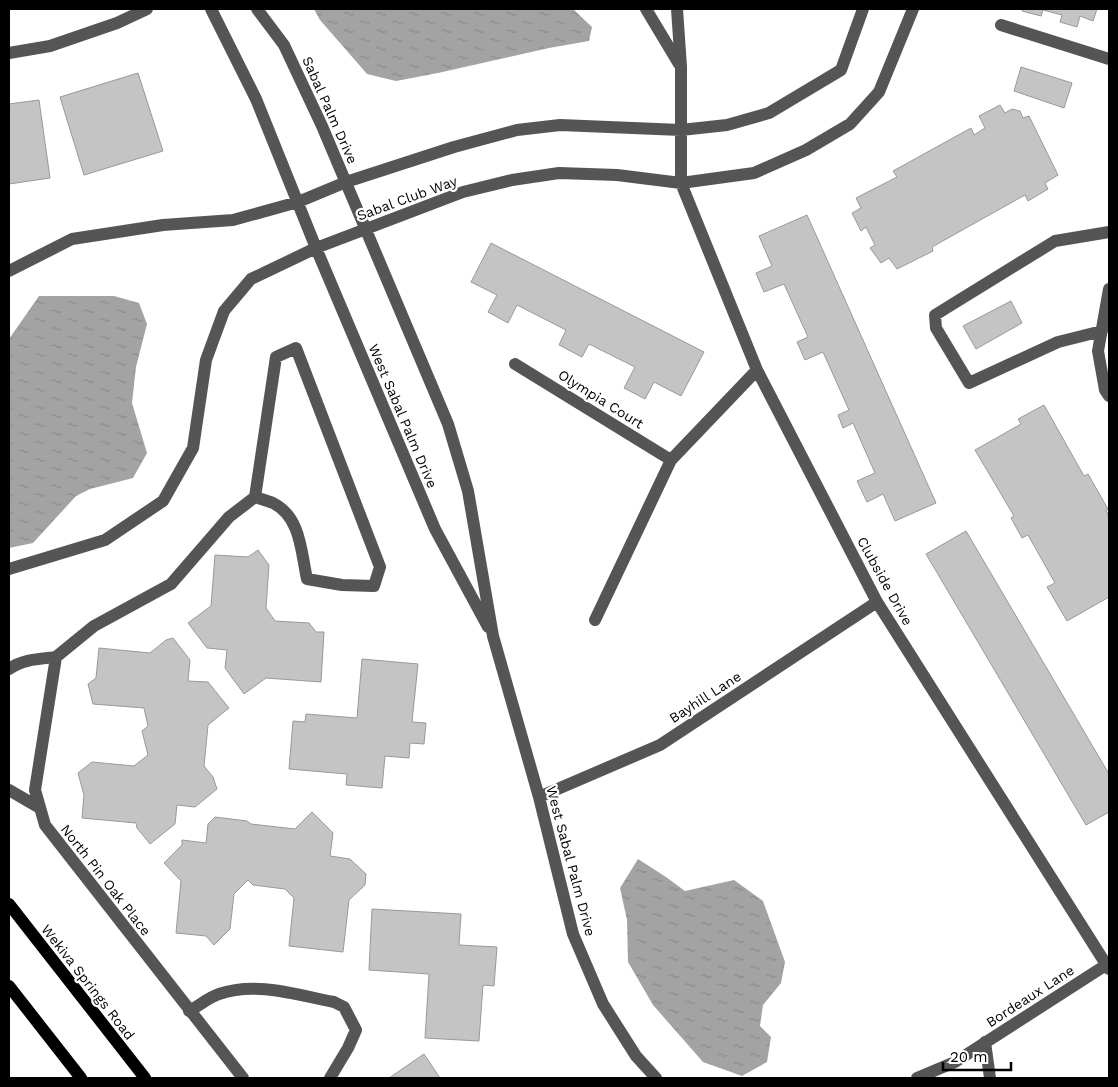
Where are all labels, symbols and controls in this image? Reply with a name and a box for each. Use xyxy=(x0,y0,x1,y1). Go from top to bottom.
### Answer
street label: Sabal Palm Drive xyxy=(299,54,361,166)
street label: Sabal Club Way xyxy=(355,172,460,224)
street label: West Sabal Palm Drive xyxy=(365,342,441,490)
street label: Olympia Court xyxy=(555,366,647,432)
street label: Clubside Drive xyxy=(854,534,916,628)
street label: Bayhill Lane xyxy=(666,668,744,726)
street label: West Sabal Palm Drive xyxy=(543,784,599,938)
street label: North Pin Oak Place xyxy=(58,821,154,939)
street label: Wekiva Springs Road xyxy=(38,921,138,1043)
street label: Bordeaux Lane xyxy=(983,962,1077,1030)
scale bar xyxy=(943,1040,1010,1072)
text: 20 m xyxy=(950,1048,988,1066)

